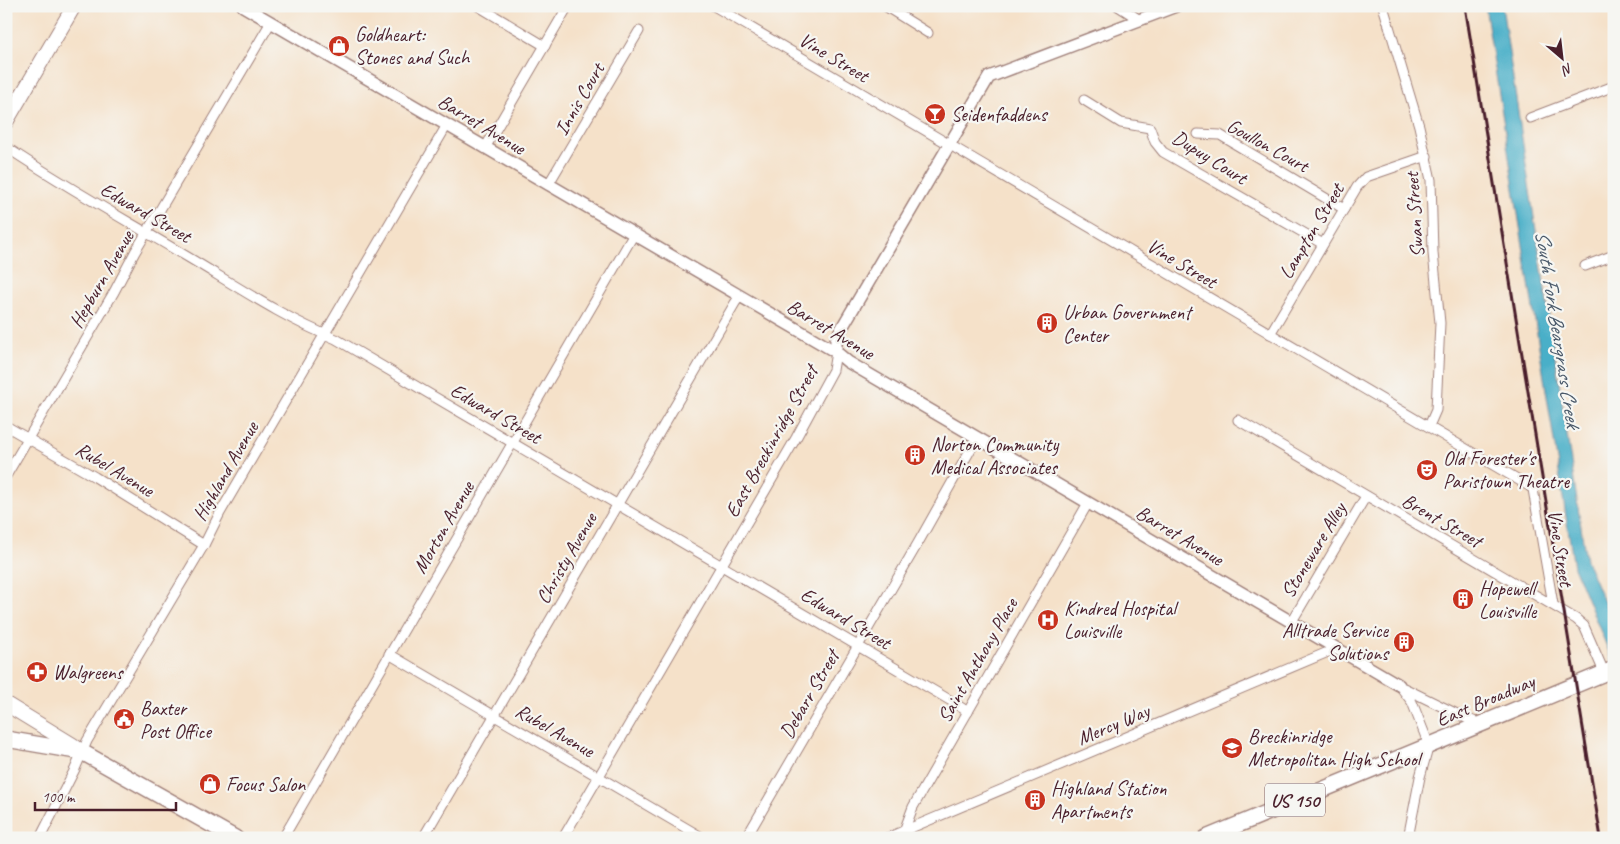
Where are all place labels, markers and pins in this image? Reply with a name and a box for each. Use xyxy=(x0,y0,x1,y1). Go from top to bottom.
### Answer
place label: Goldheart: Stones and Such xyxy=(355,22,471,70)
shop icon: Goldheart: Stones and Such xyxy=(327,34,351,58)
bar icon: Seidenfaddens xyxy=(923,102,947,126)
place label: Seidenfaddens xyxy=(951,102,1049,127)
place label: Urban Government Center xyxy=(1063,300,1194,348)
building icon: Urban Government Center xyxy=(1035,311,1059,335)
place label: Norton Community Medical Associates xyxy=(931,432,1059,480)
building icon: Norton Community Medical Associates xyxy=(903,443,927,467)
place label: Old Forester's Paristown Theatre xyxy=(1443,446,1570,494)
theatre icon: Old Forester's Paristown Theatre xyxy=(1415,458,1439,482)
place label: Hopewell Louisville xyxy=(1479,576,1539,624)
building icon: Hopewell Louisville xyxy=(1451,587,1475,611)
place label: Kindred Hospital Louisville xyxy=(1064,596,1179,644)
hospital icon: Kindred Hospital Louisville xyxy=(1036,608,1060,632)
place label: Alltrade Service Solutions xyxy=(1282,618,1390,666)
building icon: Alltrade Service Solutions xyxy=(1392,630,1416,654)
pharmacy icon: Walgreens xyxy=(25,660,49,684)
place label: Walgreens xyxy=(53,660,125,685)
place label: Baxter Post Office xyxy=(140,696,212,744)
public building icon: Baxter Post Office xyxy=(112,707,136,731)
place label: Breckinridge Metropolitan High School xyxy=(1248,724,1424,772)
school or university icon: Breckinridge Metropolitan High School xyxy=(1220,736,1244,760)
shop icon: Focus Salon xyxy=(198,772,222,796)
place label: Focus Salon xyxy=(226,772,306,797)
place label: Highland Station Apartments xyxy=(1051,776,1168,824)
building icon: Highland Station Apartments xyxy=(1023,788,1047,812)

